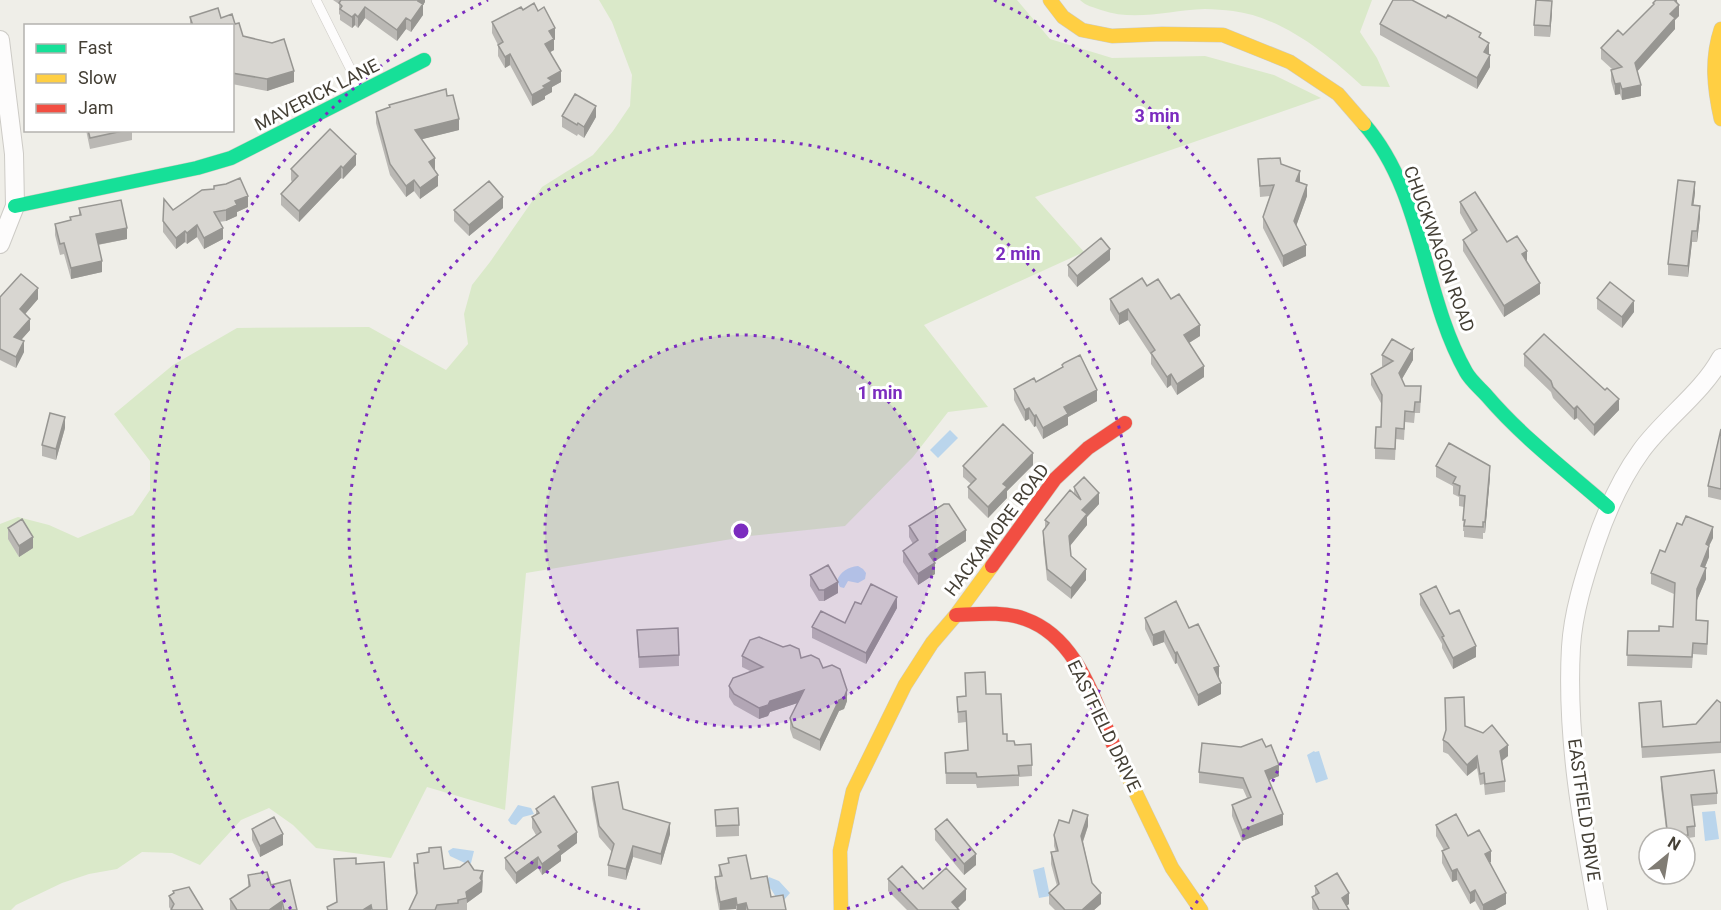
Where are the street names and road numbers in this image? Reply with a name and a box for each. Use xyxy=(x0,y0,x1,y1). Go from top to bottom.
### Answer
street label: MAVERICK LANE xyxy=(251,54,382,135)
street label: CHUCKWAGON ROAD xyxy=(1400,163,1479,335)
street label: HACKAMORE ROAD xyxy=(940,459,1053,600)
street label: EASTFIELD DRIVE xyxy=(1063,656,1145,795)
street label: EASTFIELD DRIVE xyxy=(1564,737,1605,883)

